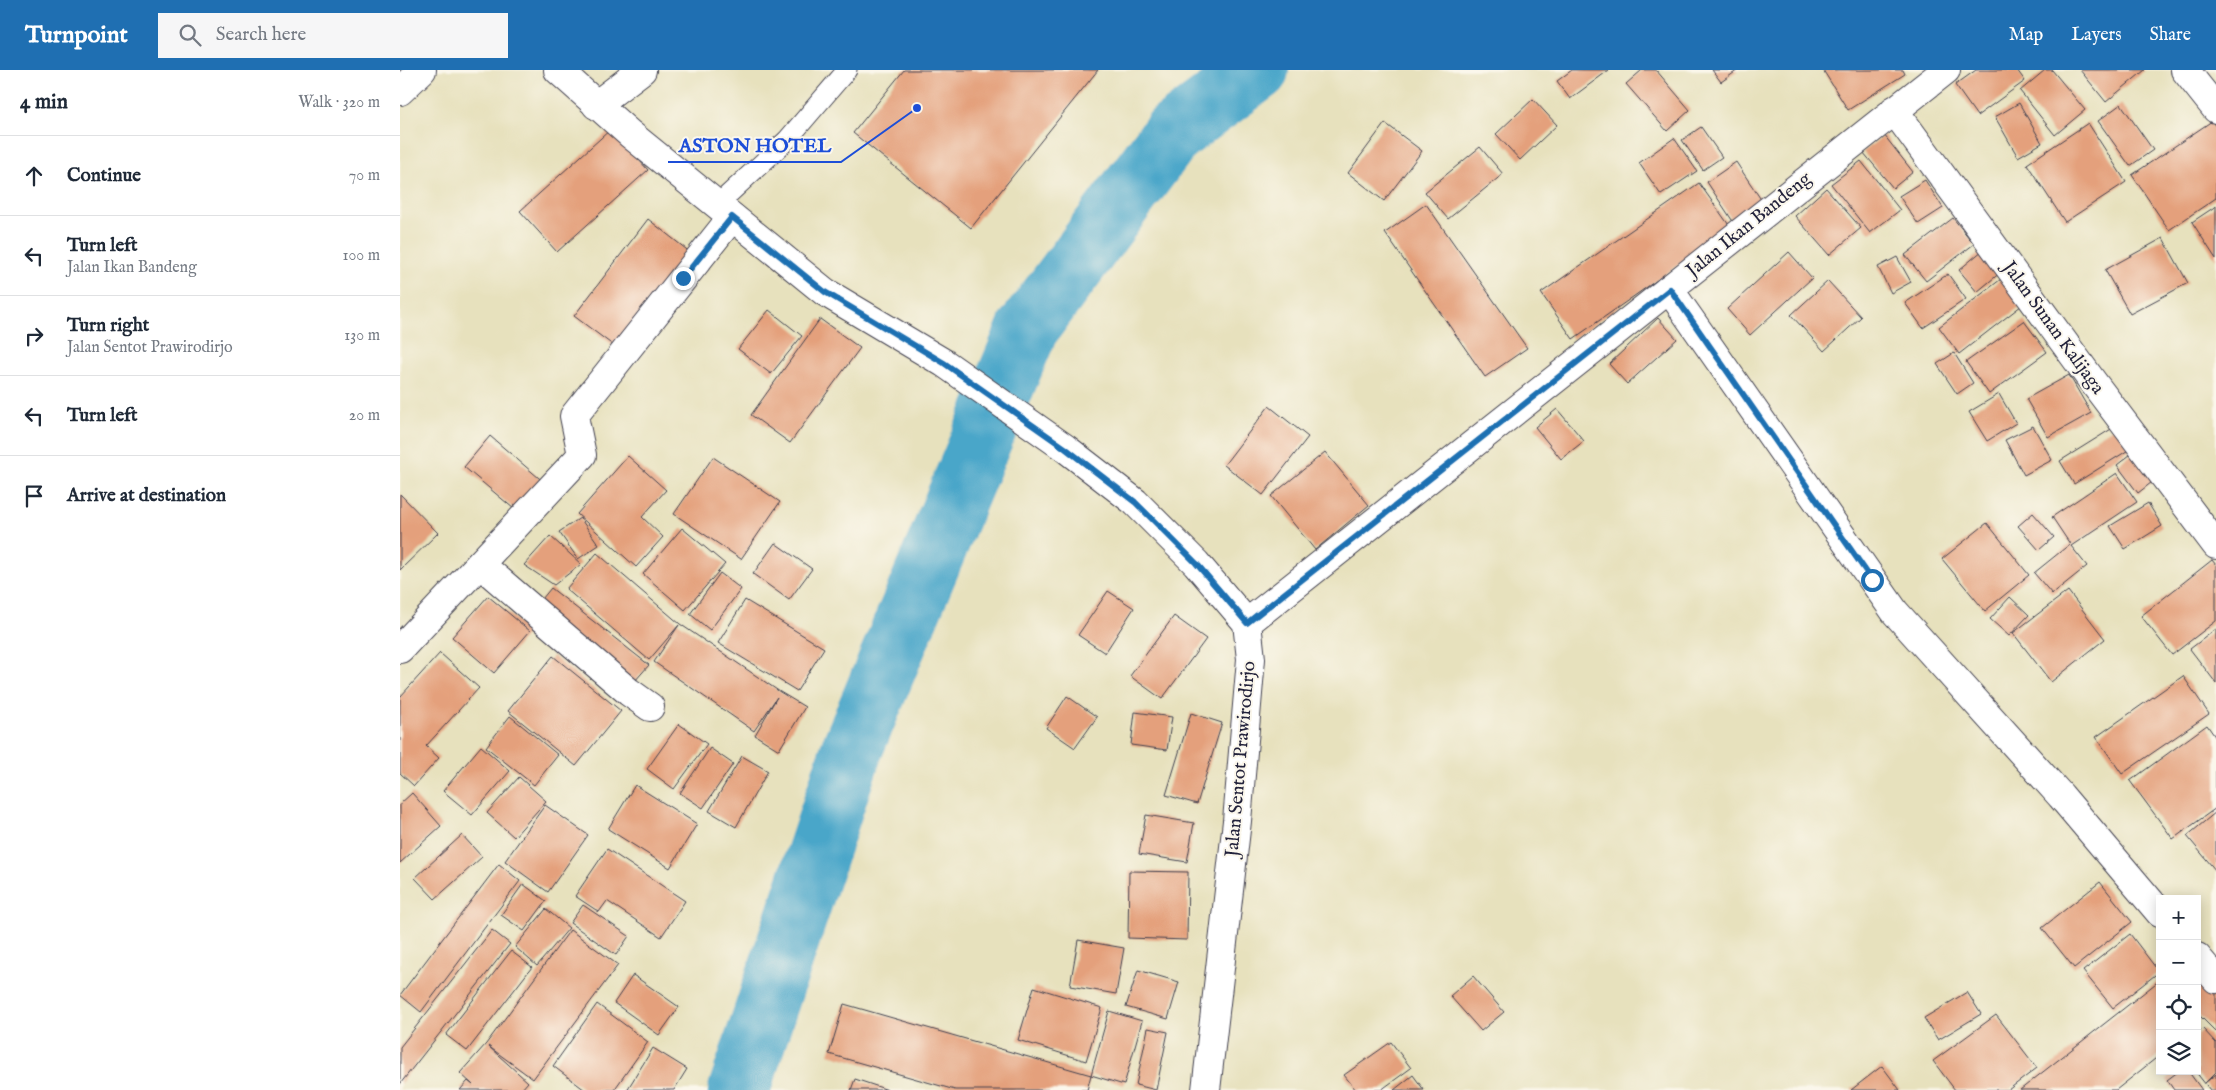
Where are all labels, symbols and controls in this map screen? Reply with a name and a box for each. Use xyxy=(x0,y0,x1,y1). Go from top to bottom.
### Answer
search box xyxy=(158,13,508,58)
text: Turnpoint xyxy=(25,20,128,51)
icon: search xyxy=(176,21,204,49)
text: Search here xyxy=(216,23,306,47)
text: Map xyxy=(2009,24,2043,47)
text: Layers xyxy=(2071,24,2122,47)
text: Share xyxy=(2150,24,2191,47)
text: 4 min xyxy=(20,89,68,116)
text: Walk · 320 m xyxy=(298,93,380,113)
callout: ASTON HOTEL xyxy=(668,127,841,162)
text: ASTON HOTEL xyxy=(678,134,832,159)
icon: ahead xyxy=(20,162,48,190)
text: Continue xyxy=(67,164,141,188)
text: 70 m xyxy=(349,166,380,186)
street label: Jalan Ikan Bandeng xyxy=(1680,167,1817,284)
text: Turn left xyxy=(67,234,138,258)
icon: left xyxy=(20,242,48,270)
text: 100 m xyxy=(343,246,380,266)
street label: Jalan Sunan Kalijaga xyxy=(1995,255,2110,400)
text: Jalan Ikan Bandeng xyxy=(67,258,197,278)
route end xyxy=(672,267,695,290)
text: Turn right xyxy=(67,314,149,338)
icon: right xyxy=(20,322,48,350)
text: 130 m xyxy=(344,326,380,346)
text: Jalan Sentot Prawirodirjo xyxy=(67,338,233,358)
icon: left xyxy=(20,402,48,430)
text: Turn left xyxy=(67,404,138,428)
text: 20 m xyxy=(349,406,380,426)
icon: arrive xyxy=(20,482,48,510)
text: Arrive at destination xyxy=(67,484,226,508)
route start xyxy=(1861,569,1884,592)
street label: Jalan Sentot Prawirodirjo xyxy=(1220,660,1262,860)
map controls xyxy=(2156,895,2201,1075)
button: + xyxy=(2156,895,2201,940)
button: − xyxy=(2156,940,2201,985)
button: locate xyxy=(2156,985,2201,1030)
button: layers xyxy=(2156,1030,2201,1075)

